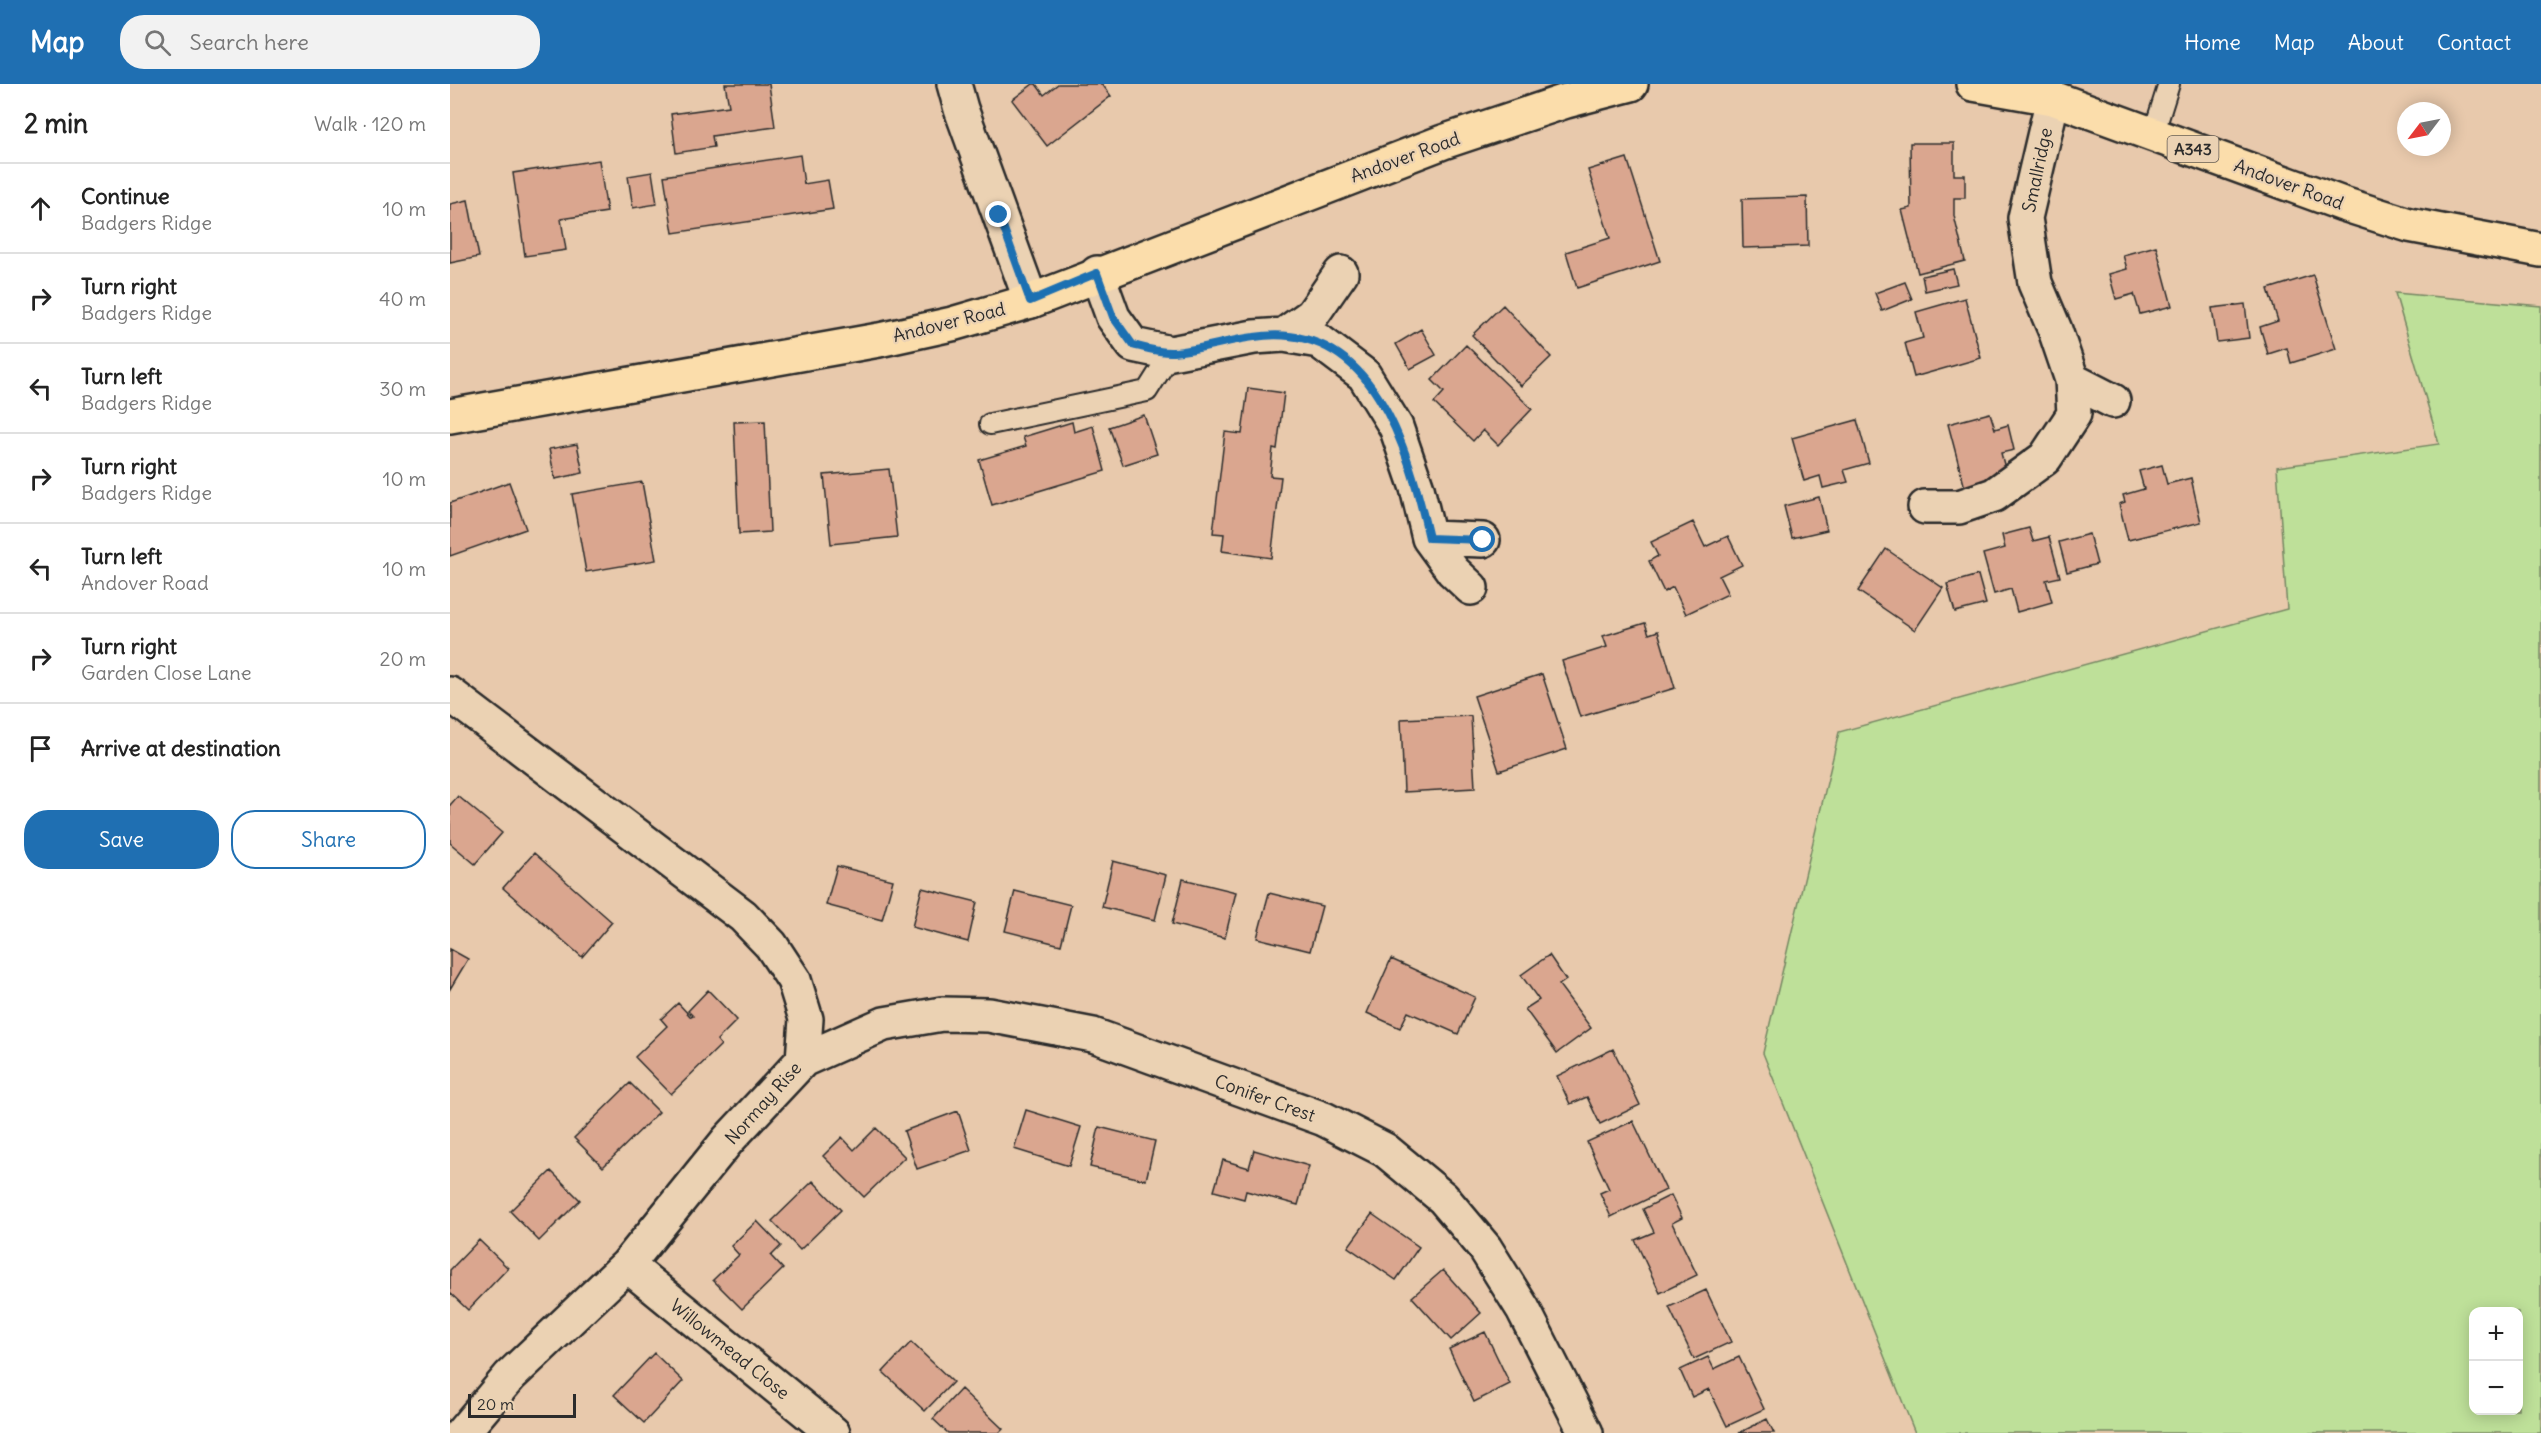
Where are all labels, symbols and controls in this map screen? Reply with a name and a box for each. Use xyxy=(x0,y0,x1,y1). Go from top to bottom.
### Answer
search box xyxy=(120,15,540,69)
text: Map xyxy=(30,24,84,60)
icon: search xyxy=(141,26,174,59)
text: Search here xyxy=(189,28,309,56)
text: Home xyxy=(2184,29,2241,56)
text: Map xyxy=(2274,29,2315,56)
text: About xyxy=(2348,29,2404,56)
text: Contact xyxy=(2437,29,2511,56)
north arrow xyxy=(2397,102,2451,156)
text: 2 min xyxy=(24,107,88,140)
text: Walk · 120 m xyxy=(314,111,426,136)
street label: Andover Road xyxy=(1347,126,1463,187)
street label: Smallridge xyxy=(2017,126,2057,214)
road number: A343 xyxy=(2168,136,2218,162)
street label: Andover Road xyxy=(2231,154,2347,215)
text: Continue xyxy=(81,182,170,210)
icon: ahead xyxy=(24,192,57,225)
text: 10 m xyxy=(383,196,426,221)
route end xyxy=(985,201,1011,227)
text: Badgers Ridge xyxy=(81,210,212,235)
text: Turn right xyxy=(81,272,177,300)
icon: right xyxy=(24,282,57,315)
text: 40 m xyxy=(379,286,426,311)
street label: Andover Road xyxy=(890,297,1008,347)
text: Badgers Ridge xyxy=(81,300,212,325)
text: Turn left xyxy=(81,362,162,390)
icon: left xyxy=(24,372,57,405)
text: 30 m xyxy=(379,376,426,401)
text: Badgers Ridge xyxy=(81,390,212,415)
text: Turn right xyxy=(81,452,177,480)
icon: right xyxy=(24,462,57,495)
text: 10 m xyxy=(383,466,426,491)
text: Badgers Ridge xyxy=(81,480,212,505)
route start xyxy=(1469,526,1495,552)
text: Turn left xyxy=(81,542,162,570)
icon: left xyxy=(24,552,57,585)
text: 10 m xyxy=(383,556,426,581)
text: Andover Road xyxy=(81,570,209,595)
text: Turn right xyxy=(81,632,177,660)
icon: right xyxy=(24,642,57,675)
text: 20 m xyxy=(380,646,426,671)
text: Garden Close Lane xyxy=(81,660,252,685)
icon: arrive xyxy=(24,732,57,765)
text: Arrive at destination xyxy=(81,734,281,762)
button: Save xyxy=(24,810,219,869)
button: Share xyxy=(231,810,426,869)
street label: Normay Rise xyxy=(720,1057,806,1149)
street label: Conifer Crest xyxy=(1211,1069,1319,1127)
street label: Willowmead Close xyxy=(666,1294,794,1404)
map controls xyxy=(2469,1307,2523,1415)
button: + xyxy=(2469,1307,2523,1361)
button: − xyxy=(2469,1361,2523,1415)
scale bar xyxy=(468,1391,576,1418)
text: 20 m xyxy=(477,1394,514,1414)

